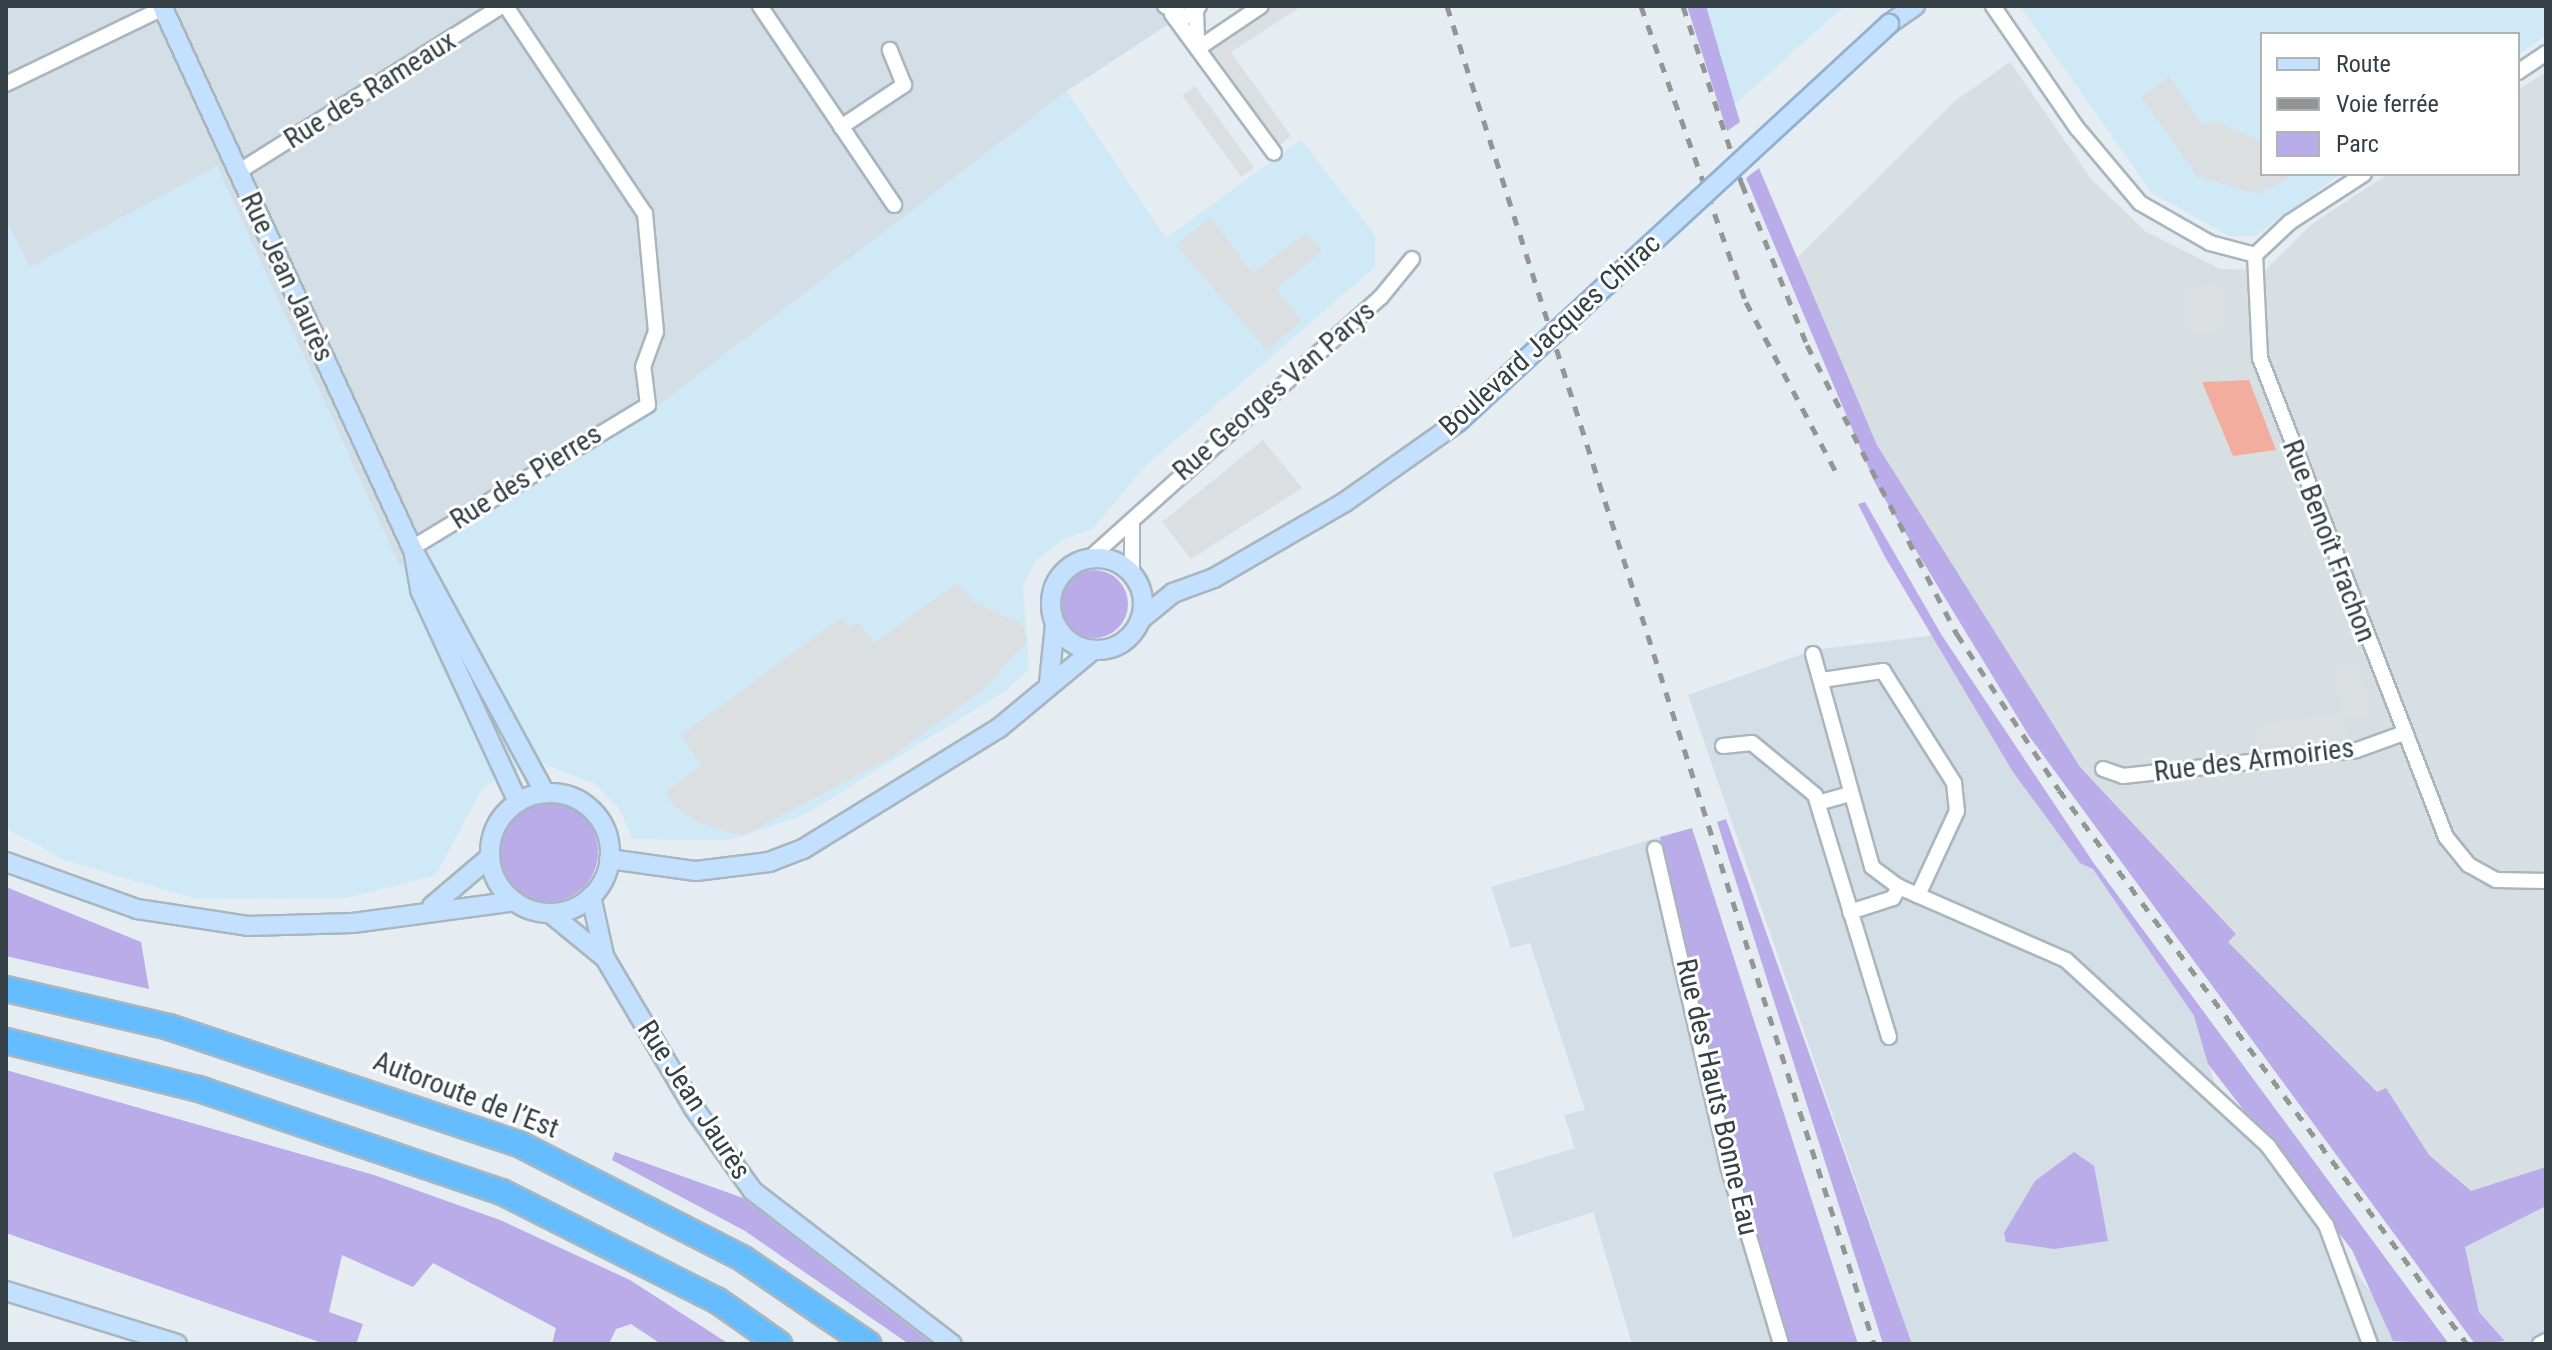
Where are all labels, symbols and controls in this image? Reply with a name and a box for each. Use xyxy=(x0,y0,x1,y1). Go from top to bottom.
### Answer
street label: Rue des Rameaux xyxy=(278,24,462,156)
legend xyxy=(2260,32,2520,176)
text: Route xyxy=(2336,50,2391,78)
text: Voie ferrée xyxy=(2336,90,2439,118)
text: Parc xyxy=(2336,130,2379,158)
street label: Rue Jean Jaurès xyxy=(233,187,341,367)
street label: Boulevard Jacques Chirac xyxy=(1433,227,1667,443)
street label: Rue Georges Van Parys xyxy=(1166,294,1382,488)
street label: Rue des Pierres xyxy=(444,417,608,537)
street label: Rue Benoît Frachon xyxy=(2275,435,2383,647)
street label: Rue des Armoiries xyxy=(2152,731,2356,789)
street label: Rue des Hauts Bonne Eau xyxy=(1669,955,1765,1239)
street label: Rue Jean Jaurès xyxy=(630,1014,758,1186)
street label: Autoroute de l’Est xyxy=(369,1044,563,1146)

